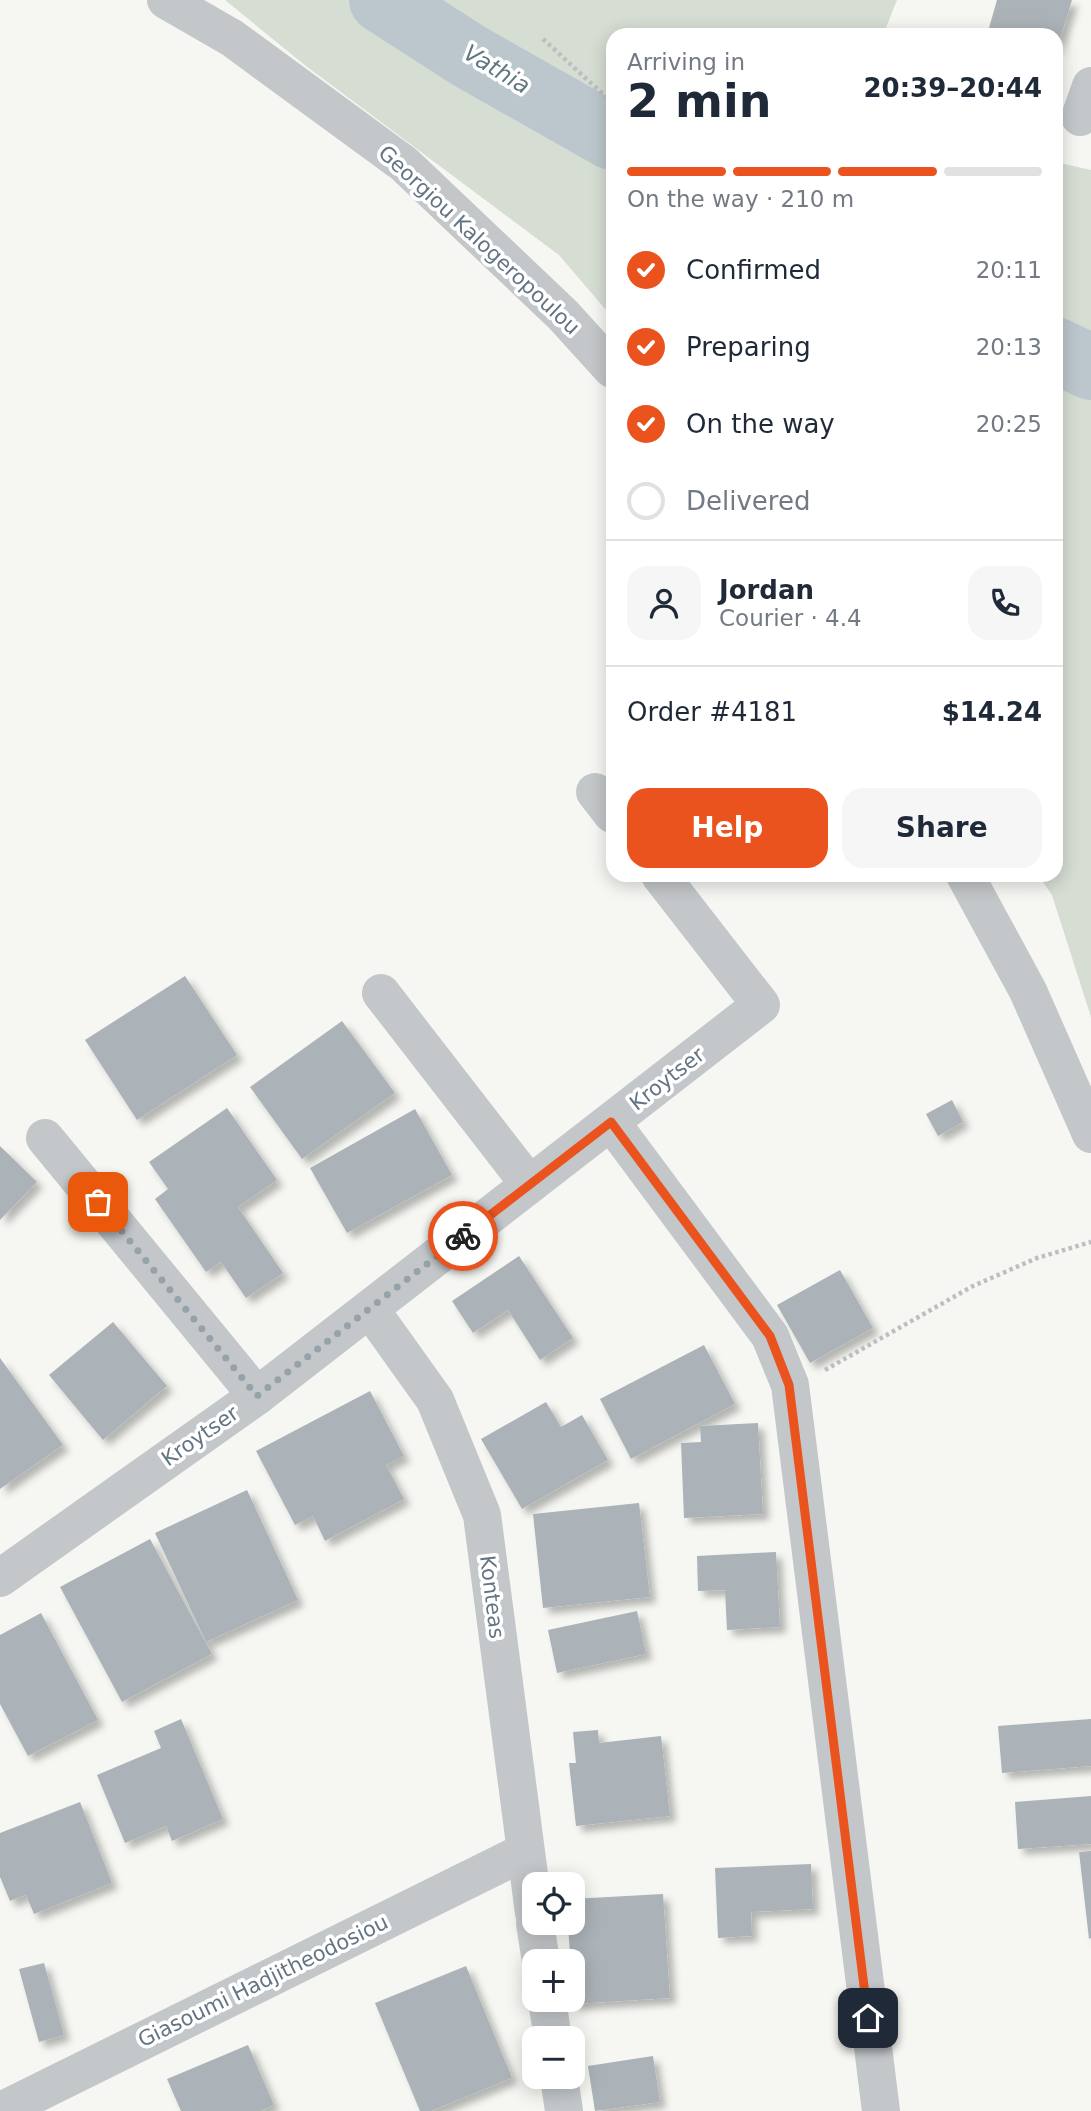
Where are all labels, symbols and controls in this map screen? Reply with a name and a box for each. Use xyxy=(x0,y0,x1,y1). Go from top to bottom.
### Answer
water label: Vathia xyxy=(459,39,535,99)
text: Arriving in xyxy=(627,49,745,75)
text: 20:39–20:44 xyxy=(863,73,1042,103)
text: 2 min xyxy=(627,74,771,128)
street label: Georgiou Kalogeropoulou xyxy=(374,141,584,339)
text: On the way · 210 m xyxy=(627,186,854,212)
icon: check xyxy=(627,251,665,289)
text: Confirmed xyxy=(686,255,821,285)
text: 20:11 xyxy=(976,257,1042,283)
icon: check xyxy=(627,328,665,366)
text: Preparing xyxy=(686,332,811,362)
text: 20:13 xyxy=(976,334,1042,360)
icon: check xyxy=(627,405,665,443)
text: On the way xyxy=(686,409,835,439)
text: 20:25 xyxy=(976,411,1042,437)
text: Delivered xyxy=(686,486,810,516)
button: person xyxy=(627,566,701,640)
button: phone xyxy=(968,566,1042,640)
text: Jordan xyxy=(719,575,814,605)
text: Courier · 4.4 xyxy=(719,605,862,631)
text: Order #4181 xyxy=(627,697,797,727)
text: $14.24 xyxy=(942,697,1042,727)
button: Help xyxy=(627,788,828,868)
button: Share xyxy=(842,788,1042,868)
street label: Kroytser xyxy=(625,1042,709,1116)
pin xyxy=(68,1172,128,1232)
icon: bag xyxy=(79,1183,117,1221)
courier xyxy=(428,1201,498,1271)
icon: bike xyxy=(444,1217,482,1255)
street label: Kroytser xyxy=(157,1401,243,1471)
street label: Konteas xyxy=(475,1554,509,1640)
map controls xyxy=(522,1872,585,2089)
button: locate xyxy=(522,1872,585,1935)
street label: Giasoumi Hadjitheodosiou xyxy=(134,1910,392,2052)
button: + xyxy=(522,1949,585,2012)
pin xyxy=(838,1988,898,2048)
icon: home xyxy=(849,1999,887,2037)
button: − xyxy=(522,2026,585,2089)

